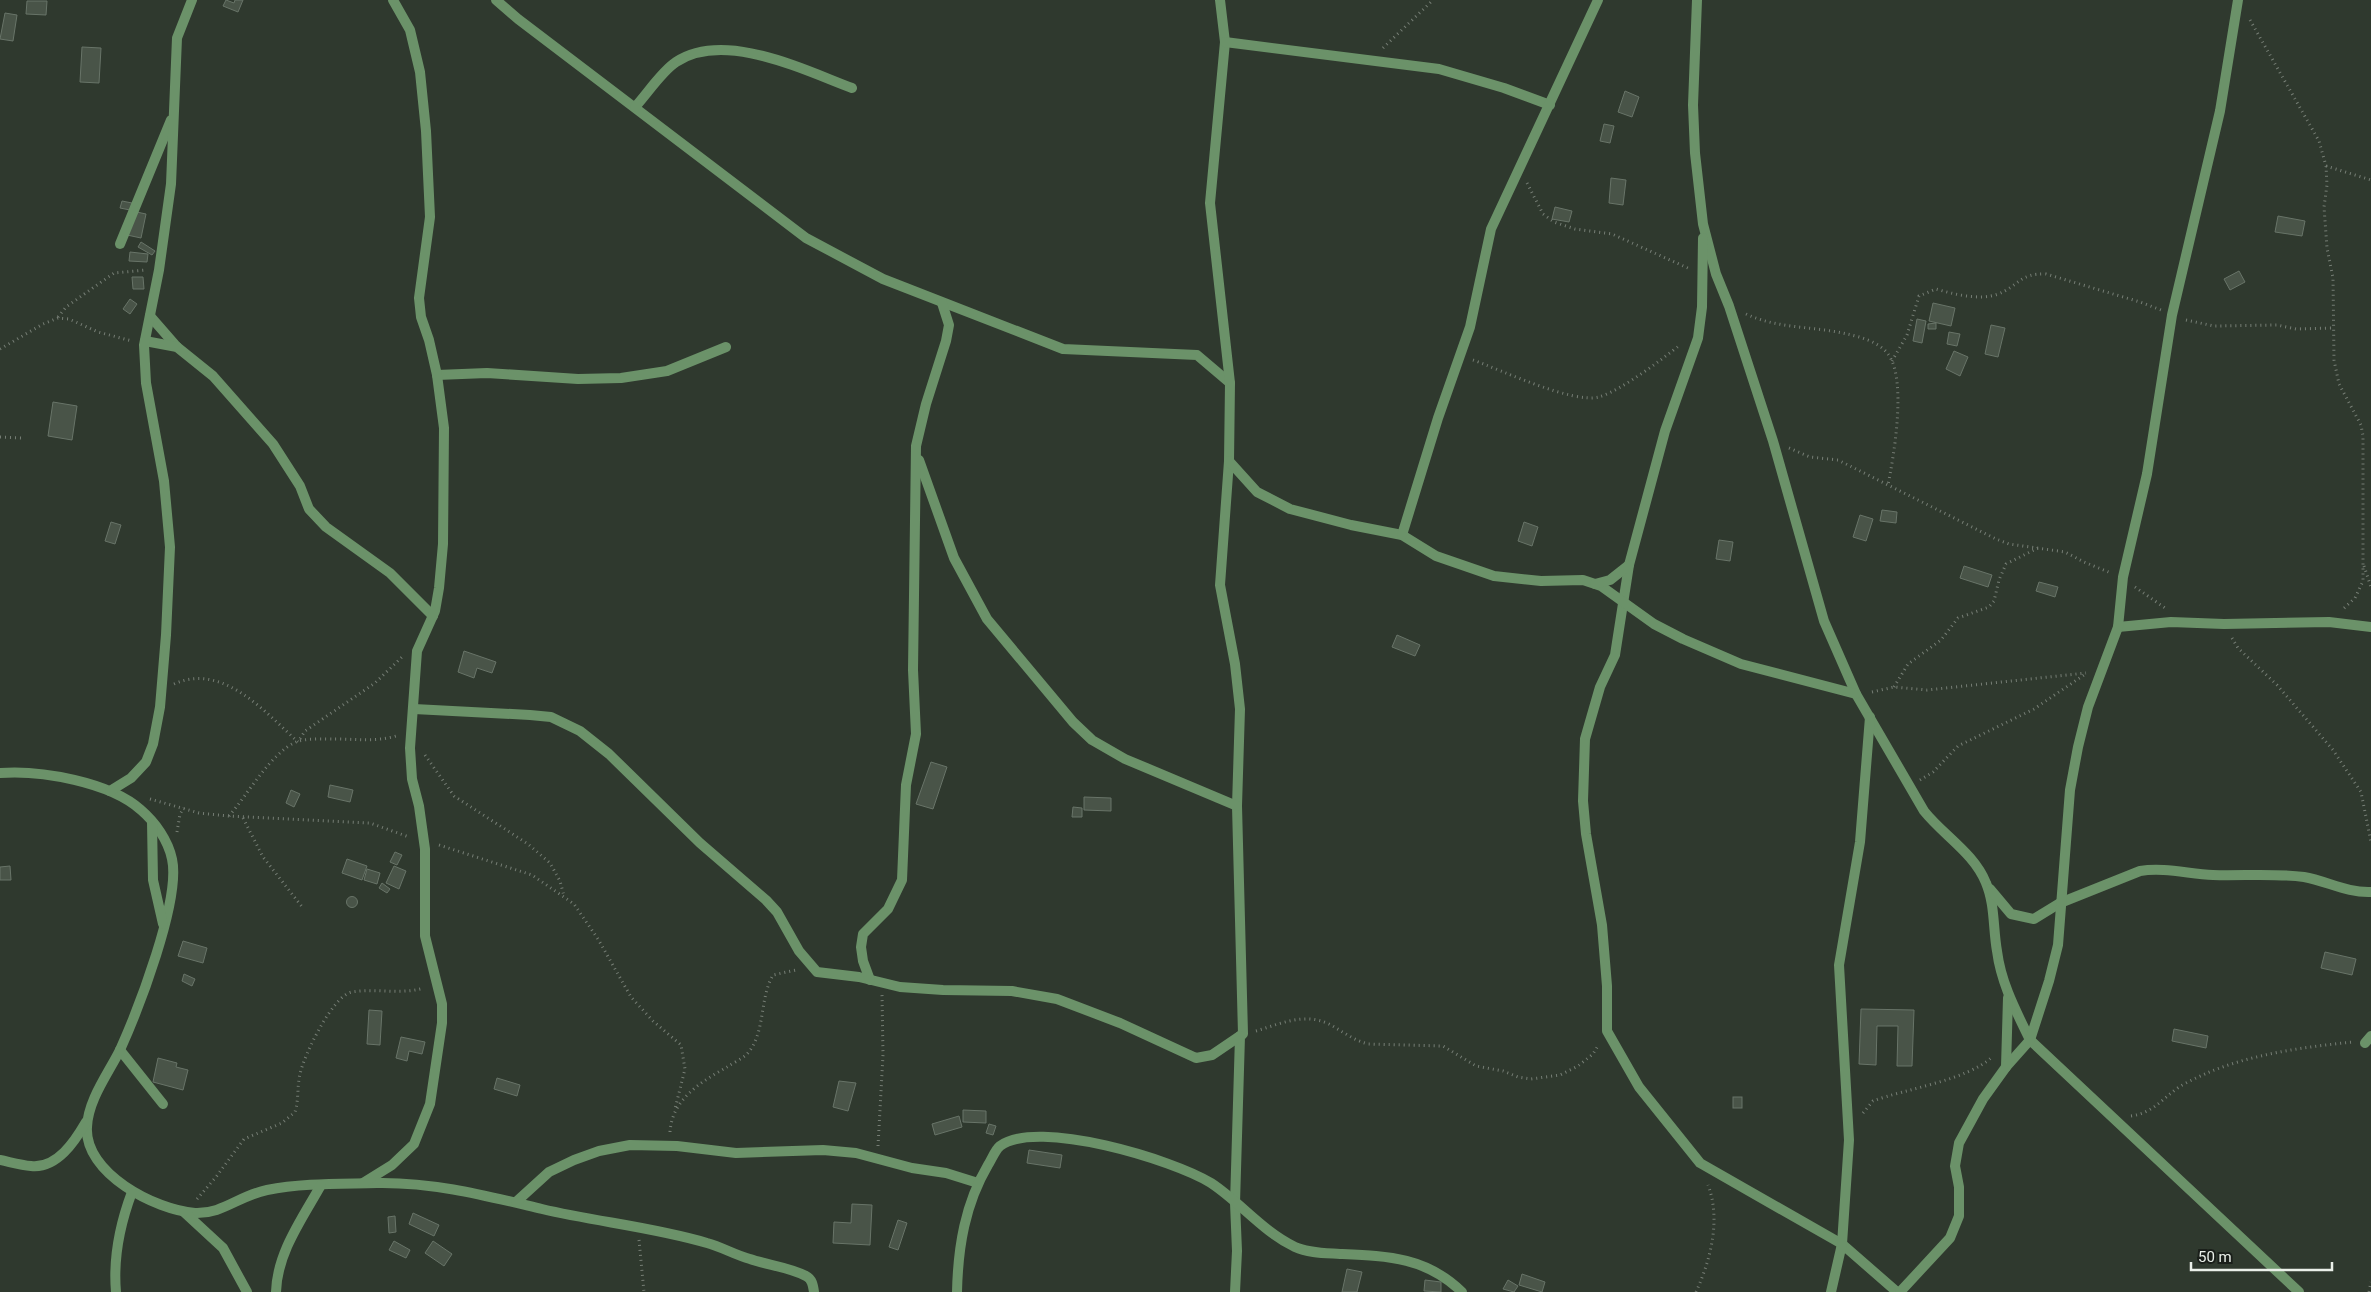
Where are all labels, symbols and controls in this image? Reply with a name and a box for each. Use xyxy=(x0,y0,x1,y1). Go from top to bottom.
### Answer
scale bar xyxy=(2191,1240,2332,1272)
text: 50 m xyxy=(2198,1248,2232,1266)

